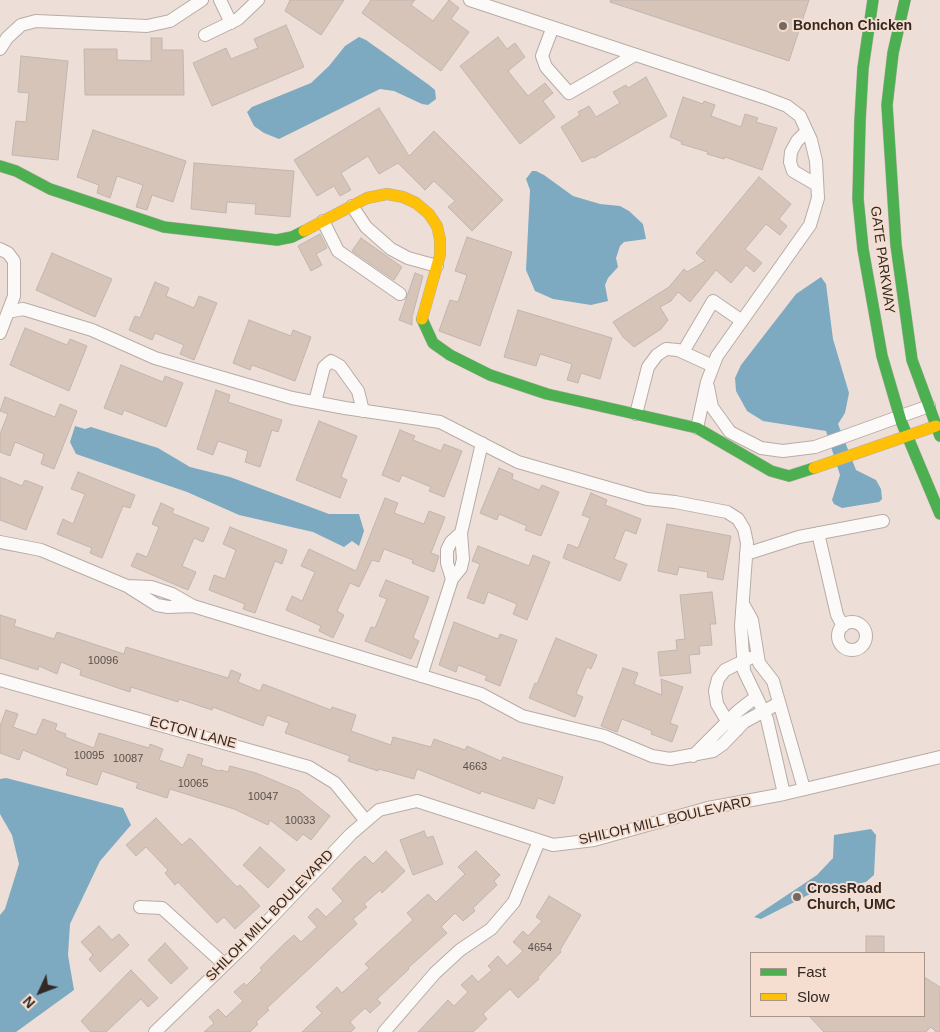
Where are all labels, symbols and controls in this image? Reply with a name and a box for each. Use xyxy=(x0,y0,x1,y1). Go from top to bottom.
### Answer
place label: Bonchon Chicken xyxy=(793,18,912,34)
marker: Bonchon Chicken xyxy=(777,20,789,32)
street label: GATE PARKWAY xyxy=(866,205,898,315)
house number: 10096 xyxy=(88,654,118,668)
street label: ECTON LANE xyxy=(148,713,238,753)
house number: 10095 xyxy=(74,749,104,763)
house number: 10087 xyxy=(113,752,143,766)
house number: 4663 xyxy=(463,760,487,774)
house number: 10065 xyxy=(178,777,208,791)
house number: 10047 xyxy=(248,790,278,804)
street label: SHILOH MILL BOULEVARD xyxy=(577,793,753,849)
house number: 10033 xyxy=(285,814,315,828)
street label: SHILOH MILL BOULEVARD xyxy=(203,847,337,985)
place label: CrossRoad Church, UMC xyxy=(807,881,896,914)
marker: CrossRoad Church, UMC xyxy=(791,891,803,903)
house number: 4654 xyxy=(528,941,552,955)
legend xyxy=(750,952,925,1017)
text: Fast xyxy=(797,963,826,980)
north arrow xyxy=(15,967,65,1017)
text: Slow xyxy=(797,988,830,1005)
text: N xyxy=(20,993,38,1011)

